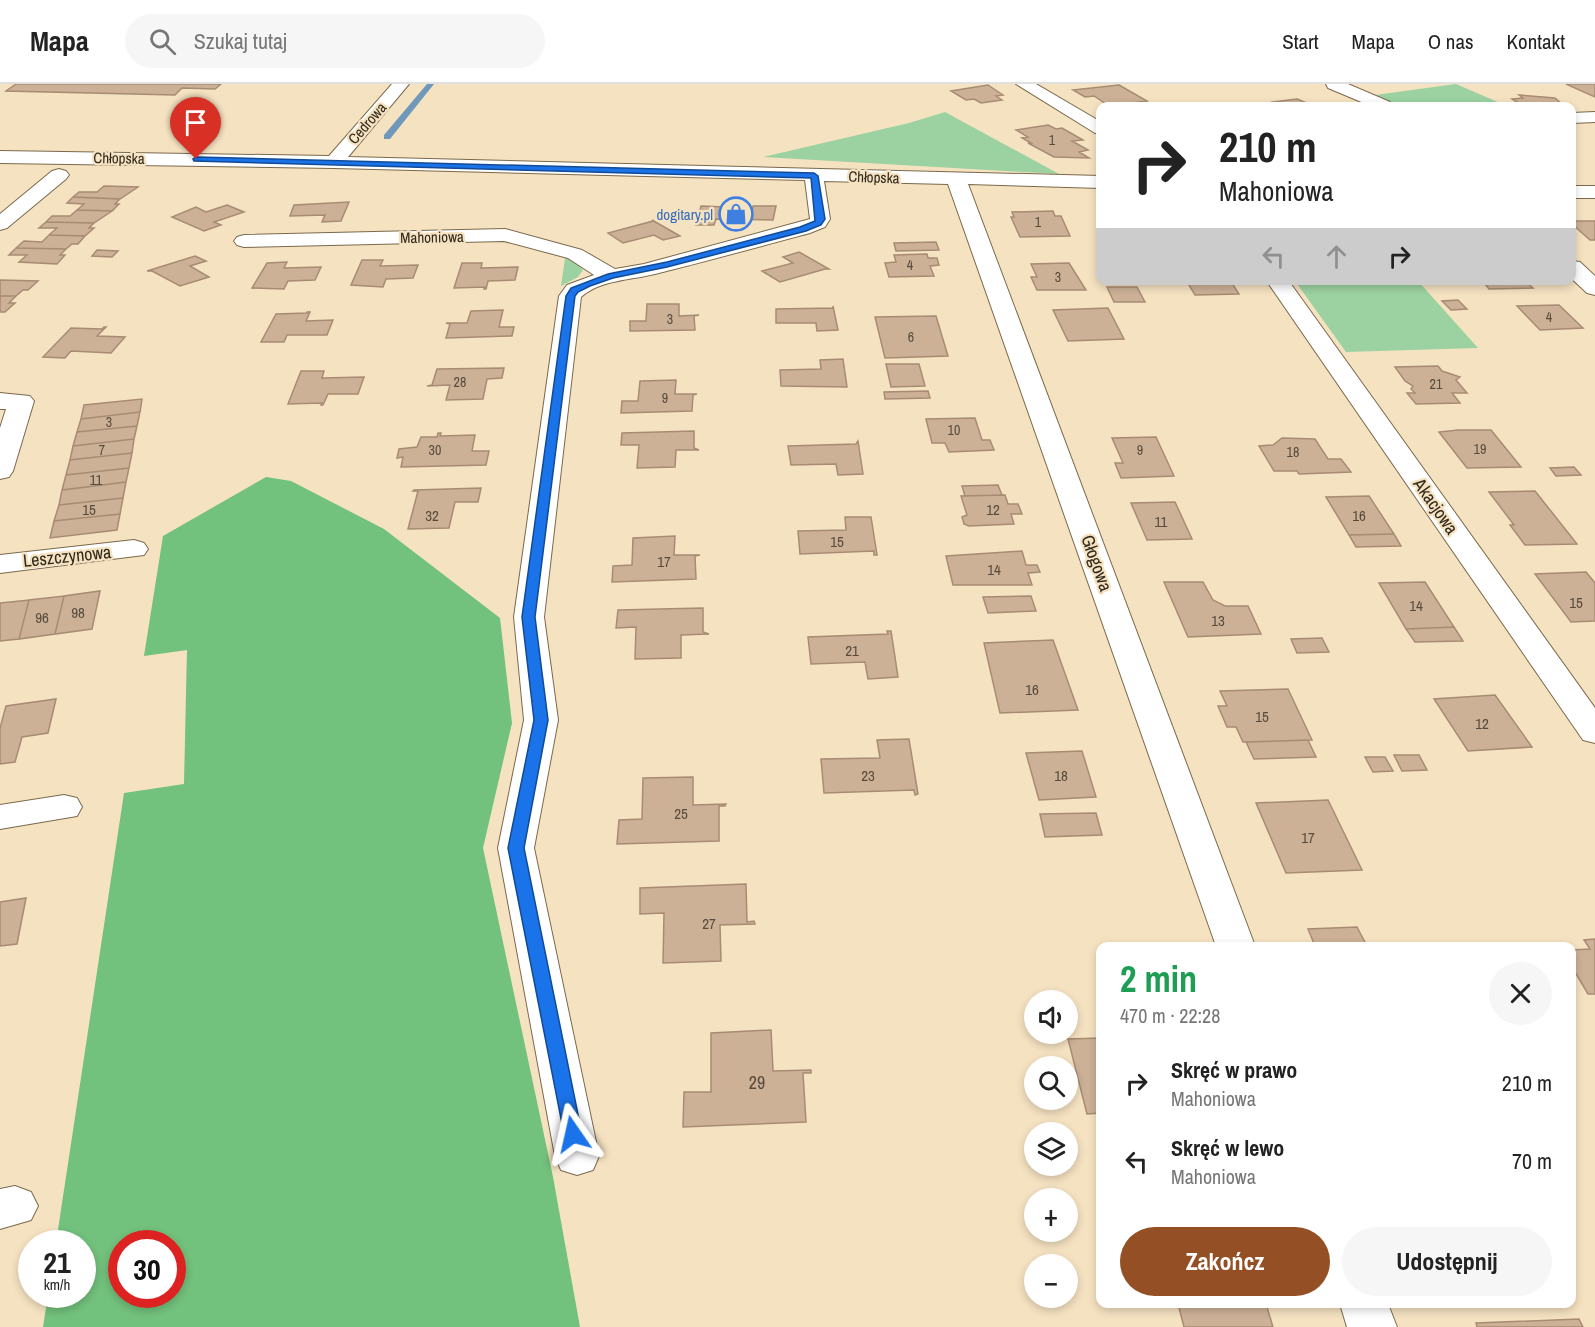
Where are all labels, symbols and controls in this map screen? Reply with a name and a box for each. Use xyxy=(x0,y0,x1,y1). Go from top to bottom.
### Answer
search box xyxy=(125,14,545,68)
text: Mapa xyxy=(30,22,89,60)
icon: search xyxy=(146,25,179,58)
text: Szukaj tutaj xyxy=(194,26,287,56)
text: Start xyxy=(1282,27,1319,56)
text: Mapa xyxy=(1352,27,1395,56)
text: O nas xyxy=(1428,27,1474,56)
text: Kontakt xyxy=(1507,27,1565,56)
pin xyxy=(170,97,221,159)
street label: Cedrowa xyxy=(343,97,391,148)
icon: arrive xyxy=(179,106,212,139)
text: 210 m xyxy=(1219,119,1317,175)
icon: right xyxy=(1120,126,1198,204)
house number: 1 xyxy=(1049,131,1056,149)
street label: Chłopska xyxy=(93,147,145,169)
street label: Chłopska xyxy=(848,166,900,188)
text: Mahoniowa xyxy=(1219,173,1333,209)
shop icon: dogitary.pl xyxy=(718,196,754,232)
place label: dogitary.pl xyxy=(656,204,713,225)
house number: 1 xyxy=(1035,213,1042,231)
street label: Mahoniowa xyxy=(400,226,464,248)
icon: left xyxy=(1257,240,1290,273)
icon: ahead xyxy=(1320,240,1353,273)
icon: right xyxy=(1383,240,1416,273)
house number: 4 xyxy=(907,256,914,274)
house number: 3 xyxy=(1055,268,1061,286)
house number: 4 xyxy=(1546,308,1553,326)
house number: 3 xyxy=(667,310,673,328)
house number: 6 xyxy=(908,328,914,346)
house number: 28 xyxy=(454,373,466,391)
house number: 21 xyxy=(1430,375,1443,393)
house number: 9 xyxy=(662,389,668,407)
house number: 3 xyxy=(106,413,112,431)
house number: 10 xyxy=(948,421,960,439)
house number: 19 xyxy=(1474,440,1486,458)
house number: 7 xyxy=(99,441,105,459)
house number: 30 xyxy=(429,441,441,459)
house number: 9 xyxy=(1137,441,1143,459)
house number: 18 xyxy=(1287,443,1299,461)
house number: 11 xyxy=(90,469,103,490)
street label: Akacjowa xyxy=(1407,472,1464,539)
house number: 15 xyxy=(82,499,96,520)
house number: 12 xyxy=(986,499,1000,520)
house number: 32 xyxy=(425,505,439,526)
house number: 16 xyxy=(1352,505,1366,526)
house number: 11 xyxy=(1155,511,1168,532)
house number: 15 xyxy=(830,531,844,552)
street label: Głogowa xyxy=(1075,531,1119,595)
street label: Leszczynowa xyxy=(22,539,112,573)
house number: 17 xyxy=(657,551,671,572)
house number: 14 xyxy=(987,559,1001,580)
house number: 15 xyxy=(1569,592,1583,613)
house number: 14 xyxy=(1409,595,1423,616)
house number: 98 xyxy=(71,602,85,623)
house number: 96 xyxy=(35,607,49,628)
house number: 13 xyxy=(1211,610,1225,631)
house number: 21 xyxy=(845,640,859,661)
house number: 16 xyxy=(1025,679,1039,700)
house number: 15 xyxy=(1255,706,1269,727)
house number: 12 xyxy=(1475,713,1489,734)
house number: 23 xyxy=(861,765,875,786)
house number: 18 xyxy=(1054,765,1068,786)
house number: 25 xyxy=(674,803,688,824)
house number: 17 xyxy=(1301,827,1315,848)
house number: 27 xyxy=(702,913,716,934)
text: 2 min xyxy=(1120,955,1197,1003)
button: close xyxy=(1489,962,1552,1025)
map controls xyxy=(1024,990,1078,1308)
button: sound xyxy=(1024,990,1078,1044)
text: 470 m · 22:28 xyxy=(1120,1002,1220,1029)
text: Skręć w prawo xyxy=(1171,1055,1297,1085)
button: search xyxy=(1024,1056,1078,1110)
icon: right xyxy=(1120,1067,1153,1100)
text: 210 m xyxy=(1502,1068,1552,1098)
house number: 29 xyxy=(749,1070,765,1095)
text: Mahoniowa xyxy=(1171,1085,1256,1112)
position arrow xyxy=(541,1102,605,1166)
button: layers xyxy=(1024,1122,1078,1176)
text: Skręć w lewo xyxy=(1171,1133,1284,1163)
icon: left xyxy=(1120,1145,1153,1178)
text: 70 m xyxy=(1512,1146,1552,1176)
text: Mahoniowa xyxy=(1171,1163,1256,1190)
button: + xyxy=(1024,1188,1078,1242)
button: Zakończ xyxy=(1120,1227,1330,1296)
button: Udostępnij xyxy=(1342,1227,1552,1296)
speed limit sign: 30 xyxy=(108,1230,186,1308)
text: 21 xyxy=(43,1242,71,1282)
button: − xyxy=(1024,1254,1078,1308)
text: km/h xyxy=(44,1274,70,1295)

